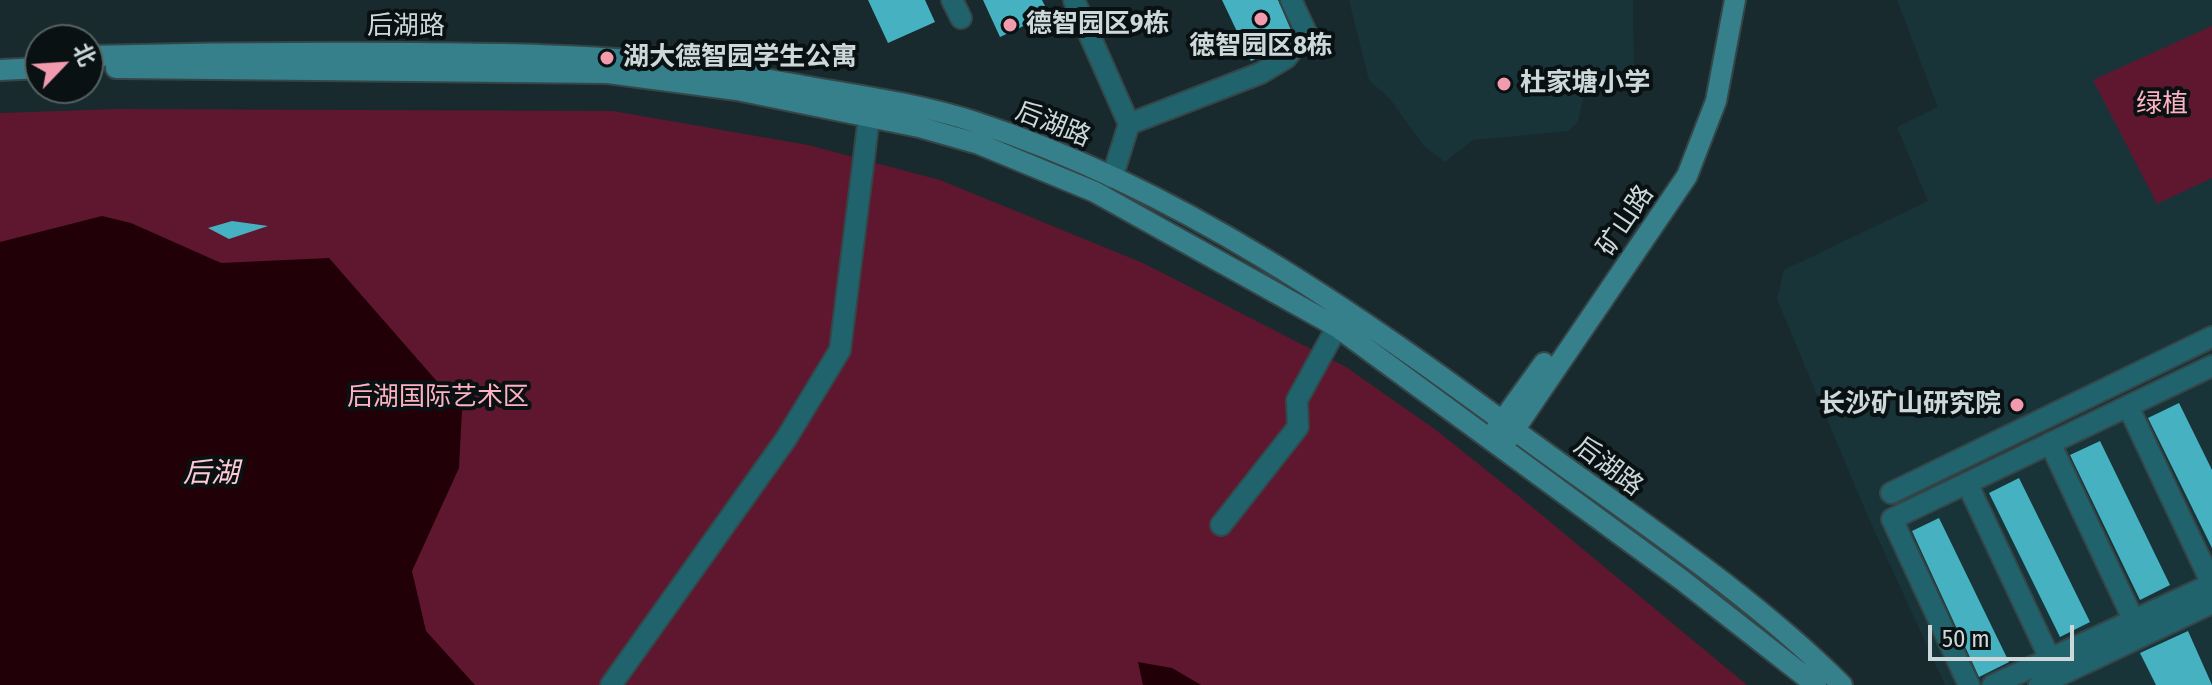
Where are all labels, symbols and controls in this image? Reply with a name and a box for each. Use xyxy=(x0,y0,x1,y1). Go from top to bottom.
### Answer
place label: 德智园区9栋 xyxy=(1026,9,1169,41)
marker: 徳智园区8栋 xyxy=(1252,10,1270,28)
street label: 后湖路 xyxy=(367,11,445,43)
marker: 德智园区9栋 xyxy=(1001,16,1019,34)
north arrow xyxy=(24,24,104,104)
place label: 徳智园区8栋 xyxy=(1189,31,1333,63)
text: 北 xyxy=(68,39,101,70)
place label: 湖大德智园学生公寓 xyxy=(623,42,857,74)
marker: 湖大德智园学生公寓 xyxy=(598,49,616,67)
place label: 杜家塘小学 xyxy=(1520,68,1650,100)
marker: 杜家塘小学 xyxy=(1495,75,1513,93)
park label: 绿植 xyxy=(2136,89,2188,121)
street label: 后湖路 xyxy=(1011,96,1095,154)
street label: 矿山路 xyxy=(1591,180,1661,262)
park label: 后湖国际艺术区 xyxy=(347,382,529,414)
place label: 长沙矿山研究院 xyxy=(1819,389,2001,421)
marker: 长沙矿山研究院 xyxy=(2008,396,2026,414)
street label: 后湖路 xyxy=(1567,431,1649,503)
water label: 后湖 xyxy=(183,457,239,491)
scale bar xyxy=(1932,609,2078,659)
text: 50 m xyxy=(1942,625,1990,653)

